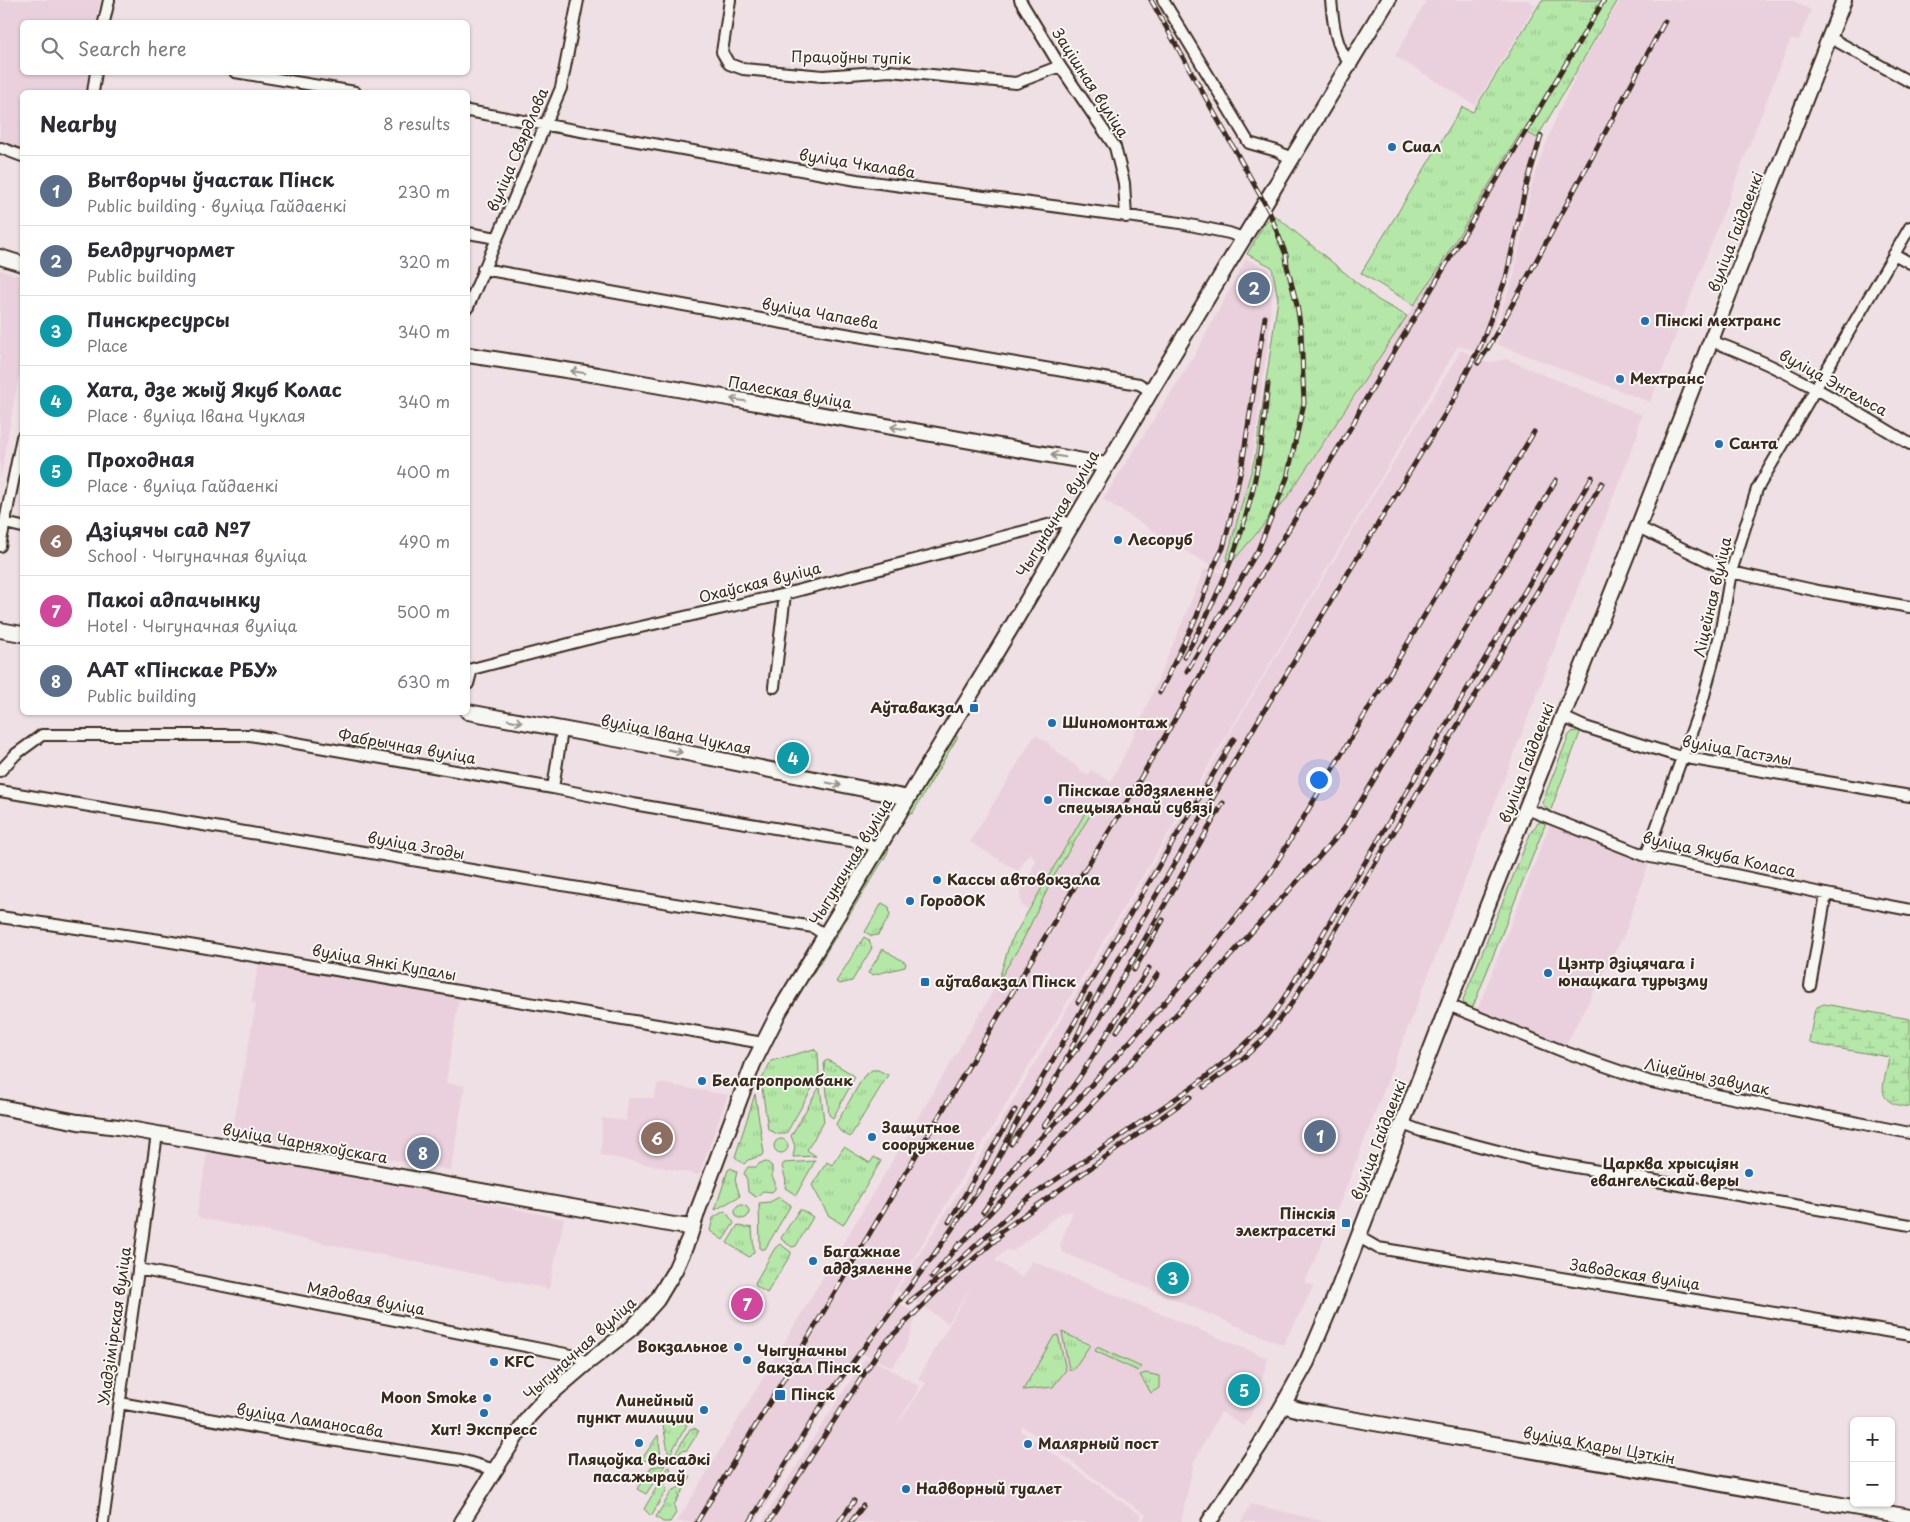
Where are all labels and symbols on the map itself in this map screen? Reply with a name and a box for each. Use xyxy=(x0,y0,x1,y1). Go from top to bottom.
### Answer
street label: Зацішная вуліца xyxy=(1047,23,1136,142)
street label: Працоўны тупік xyxy=(791,44,911,69)
street label: вуліца Свярдлова xyxy=(480,83,553,215)
place label: Сиал xyxy=(1402,134,1441,157)
marker: Сиал xyxy=(1386,141,1398,153)
street label: вуліца Чкалава xyxy=(797,142,918,183)
street label: вуліца Гайдаенкі xyxy=(1701,168,1768,295)
pin: 2 xyxy=(1238,269,1270,307)
street label: вуліца Чапаева xyxy=(760,291,881,334)
place label: Пінскі мехтранс xyxy=(1655,308,1781,331)
marker: Пінскі мехтранс xyxy=(1639,315,1651,327)
street label: вуліца Энгельса xyxy=(1775,342,1893,421)
place label: Мехтранс xyxy=(1630,366,1704,389)
one-way arrow xyxy=(570,367,586,377)
street label: Палеская вуліца xyxy=(727,369,855,414)
marker: Мехтранс xyxy=(1614,373,1626,385)
one-way arrow xyxy=(730,395,746,405)
one-way arrow xyxy=(890,423,906,433)
place label: Санта xyxy=(1729,431,1779,454)
marker: Санта xyxy=(1713,438,1725,450)
street label: Чыгуначная вуліца xyxy=(1009,444,1104,581)
one-way arrow xyxy=(1051,450,1067,460)
place label: Лесоруб xyxy=(1128,527,1193,550)
marker: Лесоруб xyxy=(1112,534,1124,546)
street label: Ліцейная вуліца xyxy=(1687,534,1737,659)
street label: Охаўская вуліца xyxy=(696,555,824,608)
place label: Аўтавакзал xyxy=(870,695,964,718)
street label: вуліца Гайдаенкі xyxy=(1492,699,1559,826)
marker: Аўтавакзал xyxy=(968,702,980,714)
street label: вуліца Івана Чуклая xyxy=(599,708,753,759)
place label: Шиномонтаж xyxy=(1062,710,1167,733)
one-way arrow xyxy=(507,717,523,726)
marker: Шиномонтаж xyxy=(1046,717,1058,729)
street label: Фабрычная вуліца xyxy=(337,722,479,769)
street label: вуліца Гастэлы xyxy=(1680,729,1794,771)
pin: 4 xyxy=(777,739,809,777)
one-way arrow xyxy=(667,747,683,756)
your location xyxy=(1306,767,1332,793)
place label: Пінскае аддзяленне спецыяльнай сувязі xyxy=(1058,778,1214,818)
one-way arrow xyxy=(826,780,842,789)
street label: Чыгуначная вуліца xyxy=(802,792,897,929)
marker: Пінскае аддзяленне спецыяльнай сувязі xyxy=(1042,794,1054,806)
street label: вуліца Згоды xyxy=(366,825,467,864)
street label: вуліца Якуба Коласа xyxy=(1641,825,1799,882)
place label: Кассы автовокзала xyxy=(947,867,1101,890)
marker: Кассы автовокзала xyxy=(931,874,943,886)
place label: ГородОК xyxy=(920,888,986,911)
marker: ГородОК xyxy=(904,895,916,907)
street label: вуліца Янкі Купалы xyxy=(310,938,458,986)
place label: Цэнтр дзіцячага і юнацкага турызму xyxy=(1558,951,1708,991)
marker: Цэнтр дзіцячага і юнацкага турызму xyxy=(1542,967,1554,979)
place label: аўтавакзал Пінск xyxy=(935,969,1076,992)
marker: аўтавакзал Пінск xyxy=(919,976,931,988)
street label: Ліцейны завулак xyxy=(1643,1051,1772,1100)
place label: Белагропромбанк xyxy=(712,1068,853,1091)
marker: Белагропромбанк xyxy=(696,1075,708,1087)
street label: вуліца Гайдаенкі xyxy=(1344,1076,1411,1203)
place label: Защитное сооружение xyxy=(881,1115,975,1155)
street label: вуліца Чарняхоўскага xyxy=(221,1117,390,1168)
pin: 1 xyxy=(1304,1117,1336,1155)
pin: 6 xyxy=(641,1119,673,1157)
marker: Защитное сооружение xyxy=(866,1131,878,1143)
pin: 8 xyxy=(407,1134,439,1172)
place label: Царква хрысціян евангельскай веры xyxy=(1590,1151,1739,1191)
marker: Царква хрысціян евангельскай веры xyxy=(1743,1167,1755,1179)
place label: Пінскія электрасеткі xyxy=(1236,1201,1336,1241)
marker: Пінскія электрасеткі xyxy=(1340,1217,1352,1229)
place label: Багажнае аддзяленне xyxy=(823,1239,912,1279)
street label: Уладзімірская вуліца xyxy=(91,1244,136,1406)
street label: Заводская вуліца xyxy=(1568,1252,1703,1295)
marker: Багажнае аддзяленне xyxy=(807,1255,819,1267)
pin: 3 xyxy=(1157,1259,1189,1297)
street label: Мядовая вуліца xyxy=(305,1275,428,1320)
pin: 7 xyxy=(731,1285,763,1323)
street label: Чыгуначная вуліца xyxy=(517,1290,641,1405)
place label: Вокзальное xyxy=(637,1334,729,1357)
place label: Чыгуначны вакзал Пінск xyxy=(757,1338,861,1378)
marker: Вокзальное xyxy=(732,1341,744,1353)
place label: KFC xyxy=(504,1349,535,1372)
marker: Чыгуначны вакзал Пінск xyxy=(741,1354,753,1366)
marker: KFC xyxy=(488,1356,500,1368)
pin: 5 xyxy=(1228,1371,1260,1409)
place label: Пінск xyxy=(791,1382,835,1405)
place label: Moon Smoke xyxy=(381,1385,477,1408)
place label: Линейный пункт милиции xyxy=(577,1388,694,1428)
marker: Пінск xyxy=(773,1388,787,1402)
marker: Moon Smoke xyxy=(481,1392,493,1404)
street label: вуліца Ламаносава xyxy=(235,1397,386,1443)
marker: Линейный пункт милиции xyxy=(698,1404,710,1416)
marker: Хит! Экспресс xyxy=(478,1407,490,1419)
place label: Хит! Экспресс xyxy=(430,1417,537,1440)
street label: вуліца Клары Цэткін xyxy=(1521,1420,1677,1469)
place label: Малярный пост xyxy=(1038,1431,1160,1454)
marker: Пляцоўка высадкі пасажыраў xyxy=(633,1437,645,1449)
marker: Малярный пост xyxy=(1022,1438,1034,1450)
place label: Пляцоўка высадкі пасажыраў xyxy=(568,1447,710,1487)
place label: Надворный туалет xyxy=(916,1476,1063,1499)
marker: Надворный туалет xyxy=(900,1483,912,1495)

